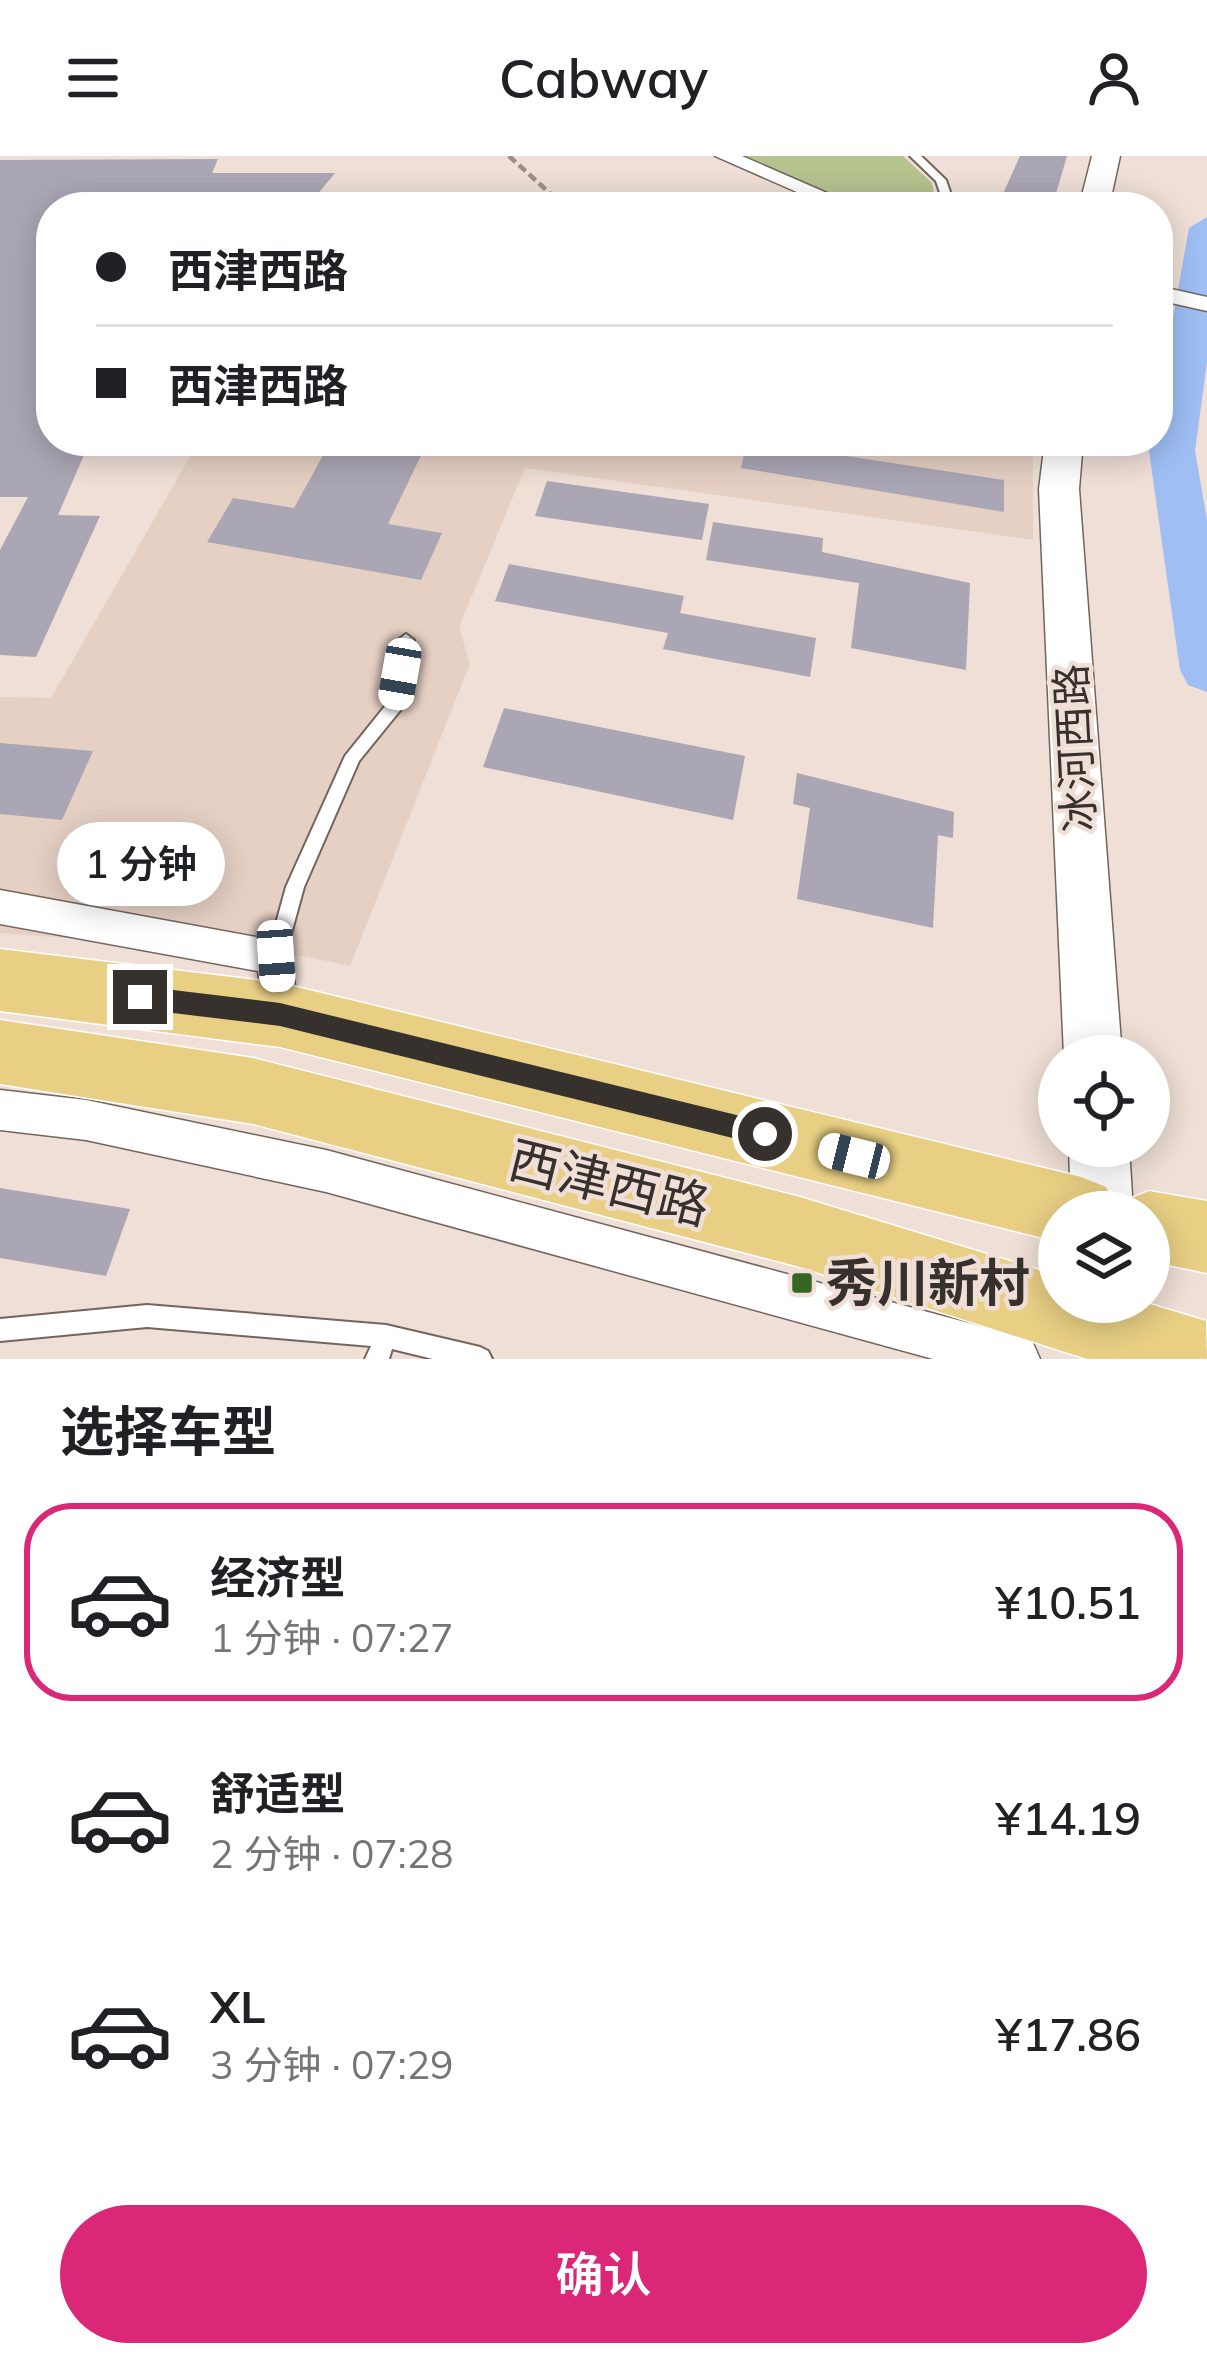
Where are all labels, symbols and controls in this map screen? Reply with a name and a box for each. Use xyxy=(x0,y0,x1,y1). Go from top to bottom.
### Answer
text: Cabway xyxy=(499,44,708,112)
icon: menu xyxy=(60,45,126,111)
icon: person xyxy=(1081,45,1147,111)
text: 西津西路 xyxy=(168,242,348,298)
text: 西津西路 xyxy=(168,357,348,413)
car xyxy=(376,635,424,713)
street label: 冰河西路 xyxy=(1044,663,1105,833)
callout: 1 分钟 xyxy=(56,823,224,907)
text: 1 分钟 xyxy=(85,839,197,888)
car xyxy=(256,919,296,993)
route end xyxy=(113,970,167,1024)
map controls xyxy=(1038,1035,1170,1323)
button: locate xyxy=(1038,1035,1170,1167)
route start xyxy=(738,1107,792,1161)
street label: 西津西路 xyxy=(503,1126,716,1238)
car xyxy=(815,1130,893,1182)
button: layers xyxy=(1038,1191,1170,1323)
place label: 秀川新村 xyxy=(826,1250,1030,1314)
marker: 秀川新村 xyxy=(789,1270,815,1296)
text: 选择车型 xyxy=(60,1397,276,1465)
icon: car xyxy=(66,1548,174,1656)
text: 经济型 xyxy=(210,1549,345,1605)
text: ¥10.51 xyxy=(995,1574,1141,1630)
text: 1 分钟 · 07:27 xyxy=(210,1613,453,1662)
icon: car xyxy=(66,1764,174,1872)
text: 舒适型 xyxy=(210,1765,345,1821)
text: ¥14.19 xyxy=(995,1790,1141,1846)
text: 2 分钟 · 07:28 xyxy=(210,1829,453,1878)
text: XL xyxy=(210,1978,265,2034)
icon: car xyxy=(66,1980,174,2088)
text: ¥17.86 xyxy=(995,2006,1141,2062)
text: 3 分钟 · 07:29 xyxy=(210,2040,453,2089)
button: 确认 xyxy=(60,2205,1147,2343)

